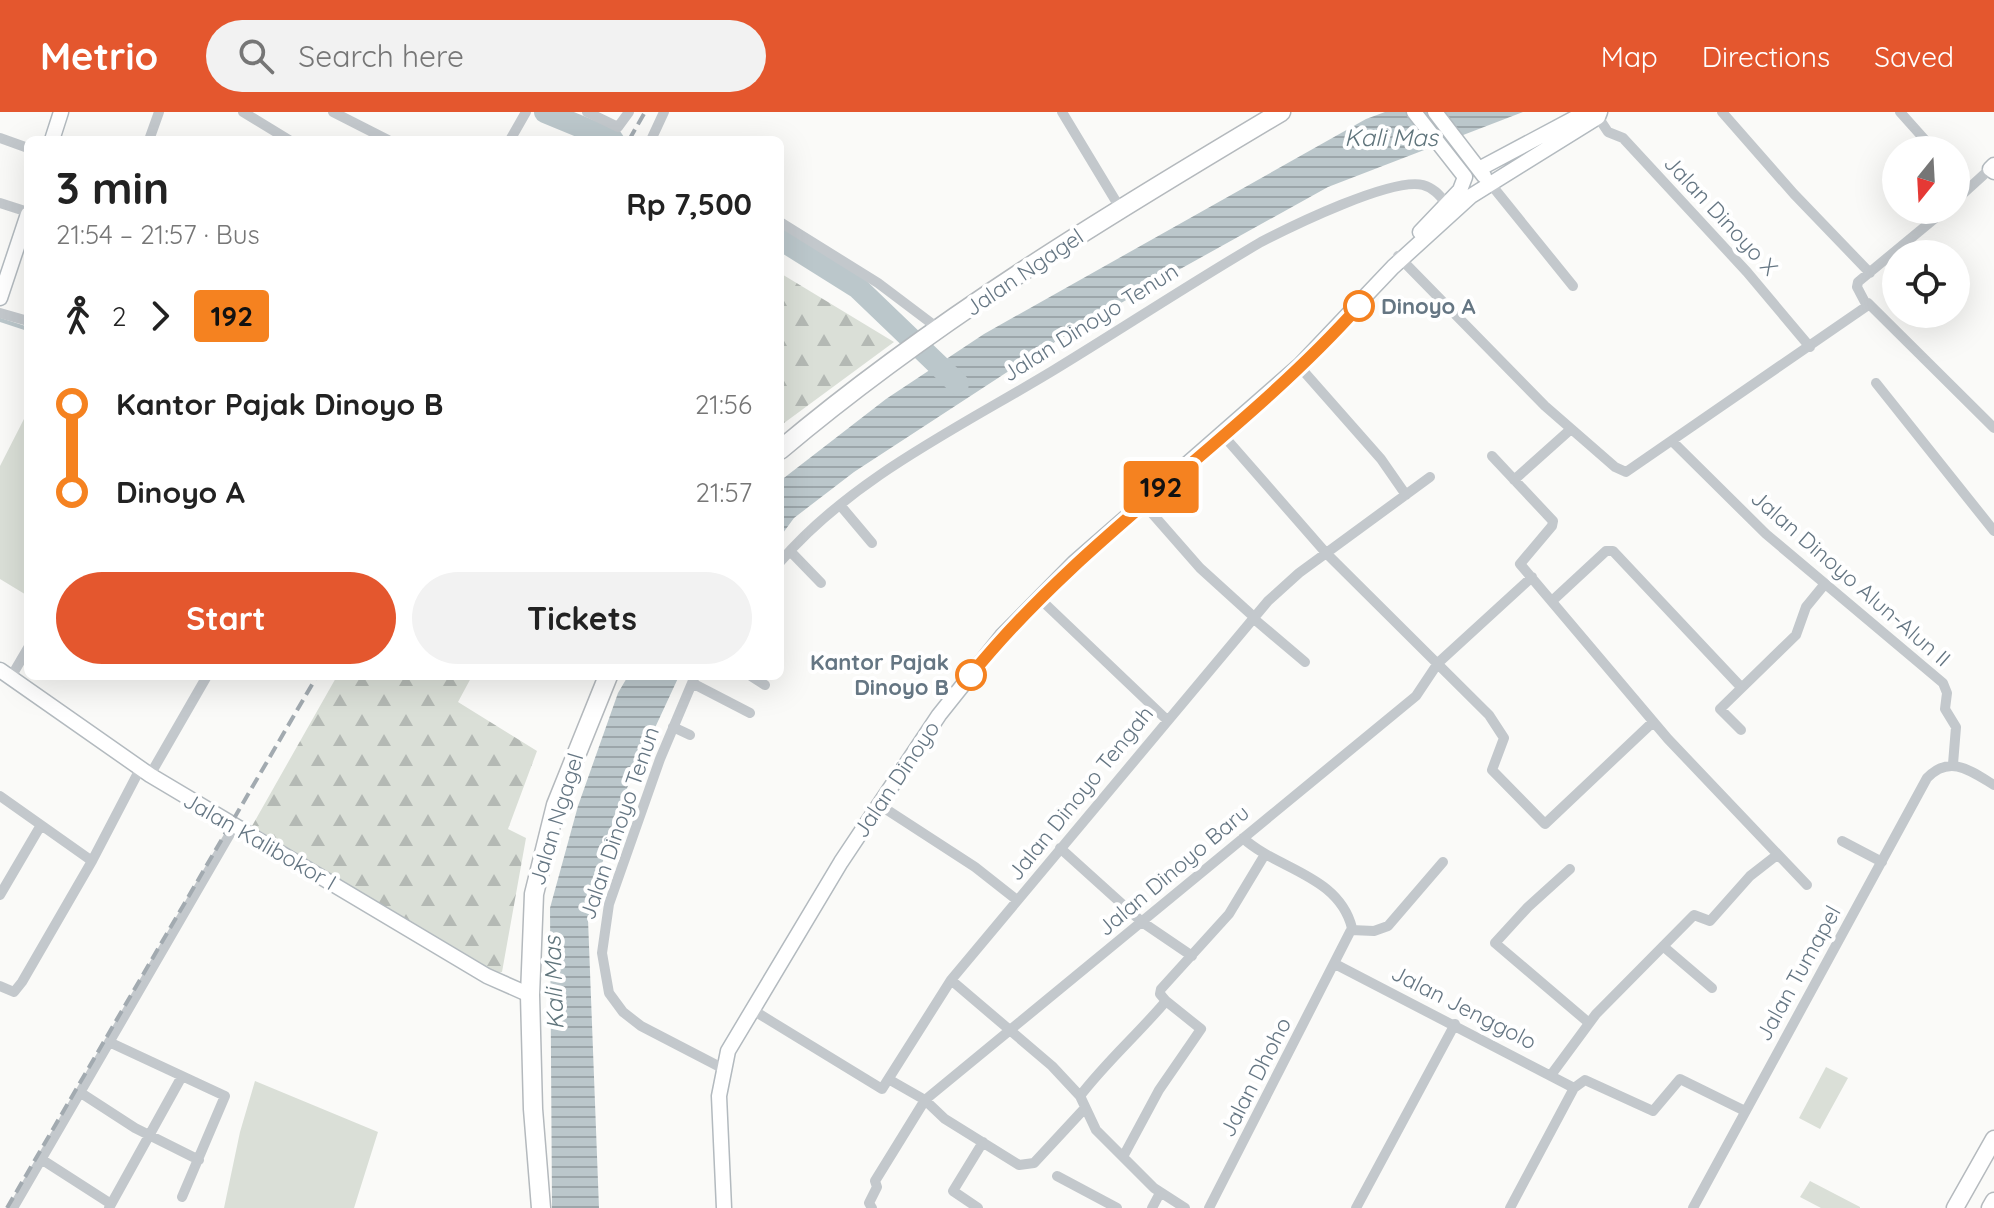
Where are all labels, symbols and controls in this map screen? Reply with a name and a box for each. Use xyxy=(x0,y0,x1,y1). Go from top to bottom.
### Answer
search box xyxy=(206,20,766,92)
text: Metrio xyxy=(40,32,158,80)
icon: search xyxy=(234,34,278,78)
text: Search here xyxy=(298,37,464,75)
text: Map xyxy=(1601,39,1658,74)
text: Directions xyxy=(1702,39,1830,74)
text: Saved xyxy=(1874,39,1954,74)
water label: Kali Mas xyxy=(1344,122,1440,152)
north arrow xyxy=(1882,136,1970,224)
map controls xyxy=(1882,136,1970,328)
street label: Jalan Dinoyo X xyxy=(1658,149,1784,281)
text: 3 min xyxy=(56,160,169,215)
text: Rp 7,500 xyxy=(626,185,752,223)
text: 21:54 – 21:57 · Bus xyxy=(56,218,260,251)
street label: Jalan Ngagel xyxy=(959,222,1089,322)
button: locate xyxy=(1882,240,1970,328)
street label: Jalan Dinoyo Tenun xyxy=(997,257,1183,387)
marker: Dinoyo A xyxy=(1344,291,1374,321)
place label: Dinoyo A xyxy=(1381,292,1476,320)
icon: walk xyxy=(56,294,100,338)
icon: forward xyxy=(138,294,182,338)
text: 192 xyxy=(210,298,253,333)
text: 2 xyxy=(112,300,126,333)
text: Kantor Pajak Dinoyo B xyxy=(116,385,443,423)
text: 21:56 xyxy=(695,388,752,421)
line badge: 192 xyxy=(1115,461,1207,513)
text: 192 xyxy=(1140,469,1182,504)
text: Dinoyo A xyxy=(116,473,245,511)
text: 21:57 xyxy=(696,476,752,509)
street label: Jalan Dinoyo Alun-Alun II xyxy=(1745,484,1957,672)
button: Start xyxy=(56,572,396,664)
button: Tickets xyxy=(412,572,752,664)
place label: Kantor Pajak Dinoyo B xyxy=(810,648,949,701)
marker: Kantor Pajak Dinoyo B xyxy=(956,660,986,690)
street label: Jalan Dinoyo Tengah xyxy=(1001,700,1159,886)
street label: Jalan Dinoyo xyxy=(847,715,945,843)
street label: Jalan Dinoyo Tenun xyxy=(573,723,665,923)
street label: Jalan Ngagel xyxy=(523,750,589,888)
street label: Jalan Kalibokor I xyxy=(178,786,342,896)
street label: Jalan Dinoyo Baru xyxy=(1091,798,1255,942)
street label: Jalan Tumapel xyxy=(1749,900,1847,1046)
water label: Kali Mas xyxy=(536,934,570,1030)
street label: Jalan Jenggolo xyxy=(1387,958,1541,1056)
street label: Jalan Dhoho xyxy=(1213,1013,1297,1141)

